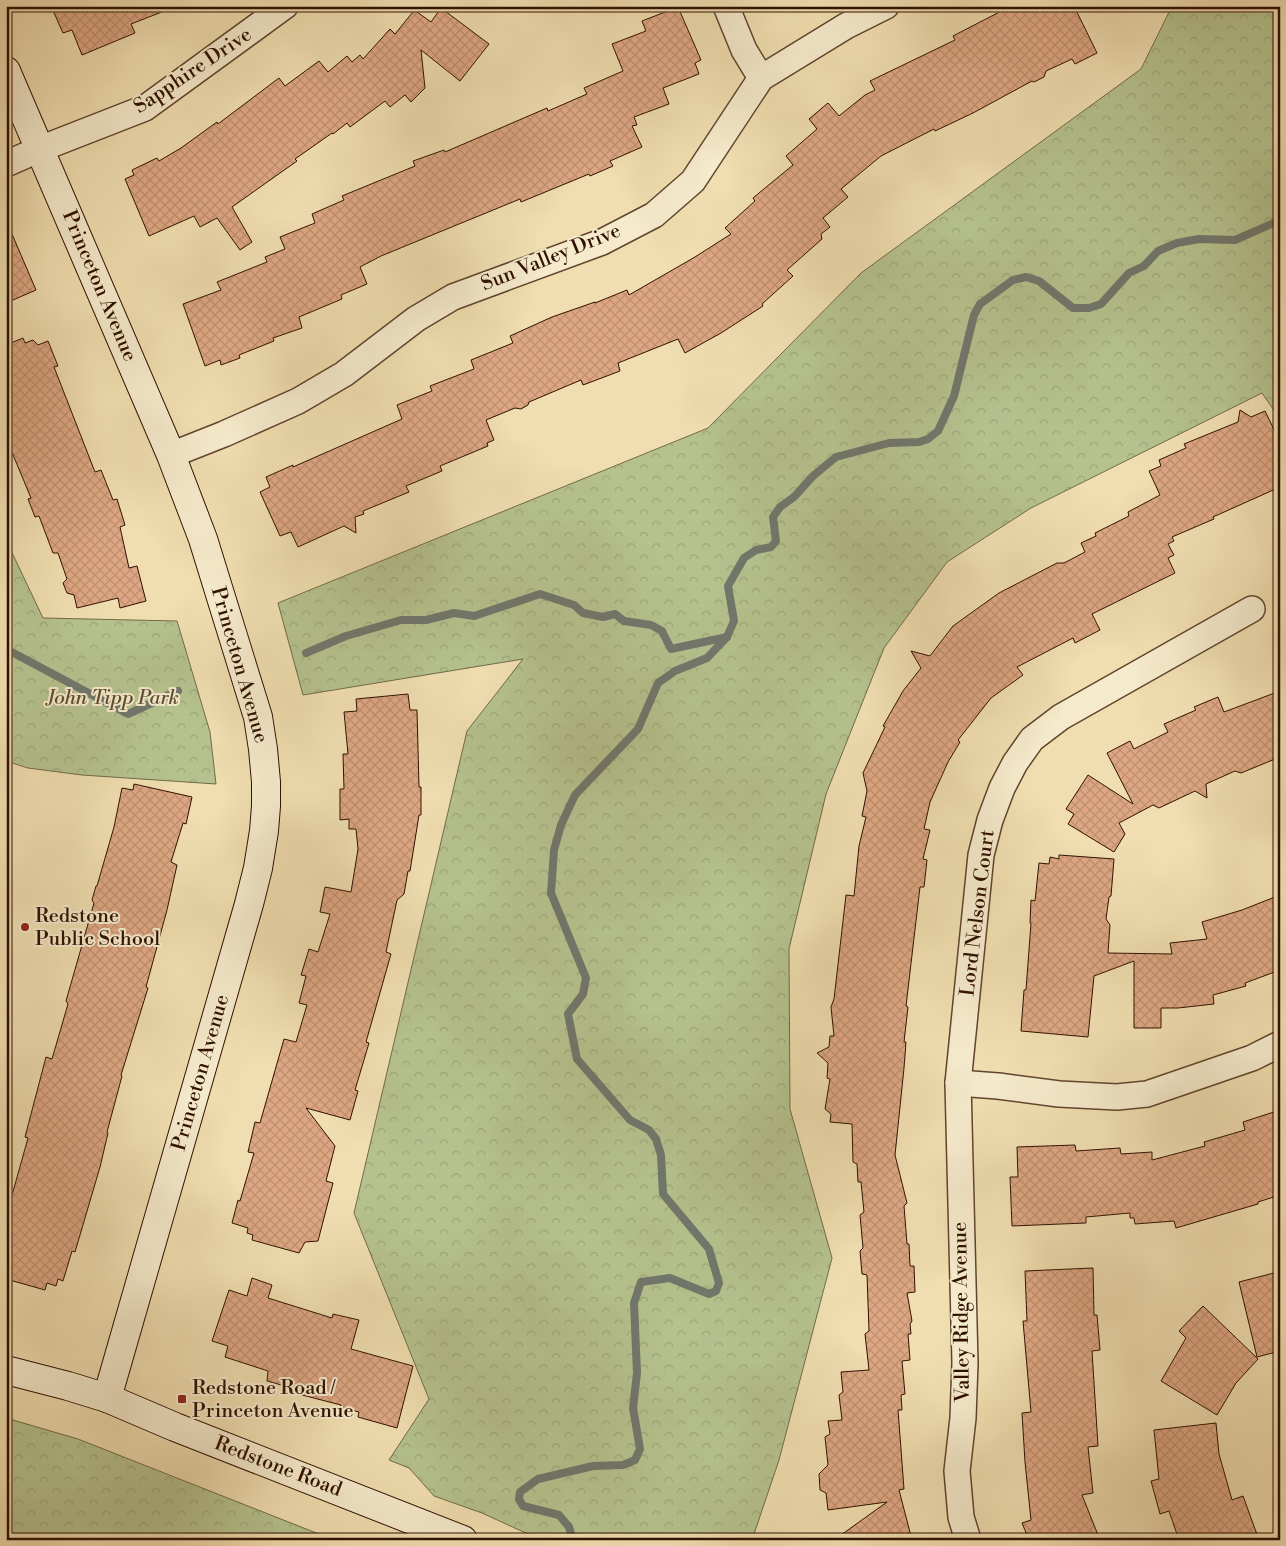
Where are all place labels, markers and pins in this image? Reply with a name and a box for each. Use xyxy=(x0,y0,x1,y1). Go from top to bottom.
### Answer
place label: Redstone Public School xyxy=(35,904,160,952)
marker: Redstone Public School xyxy=(19,921,31,933)
place label: Redstone Road / Princeton Avenue xyxy=(192,1376,353,1424)
marker: Redstone Road / Princeton Avenue xyxy=(176,1393,188,1405)

